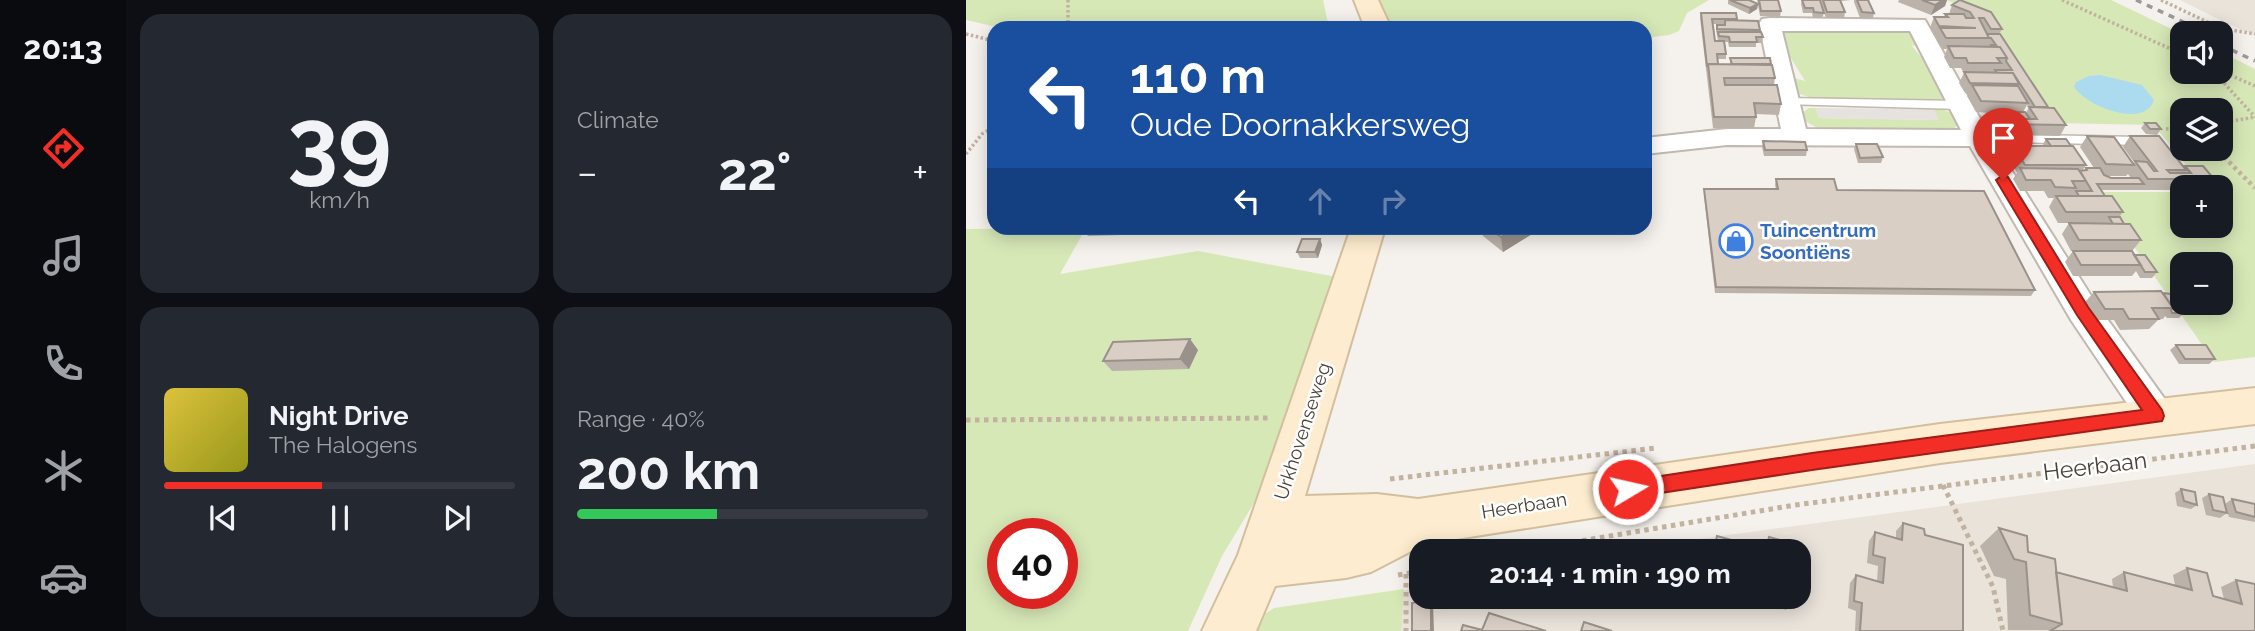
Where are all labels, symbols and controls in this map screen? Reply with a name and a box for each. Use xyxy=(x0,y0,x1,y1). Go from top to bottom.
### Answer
map controls xyxy=(2170,21,2233,315)
button: sound xyxy=(2170,21,2233,84)
text: 20:13 xyxy=(23,29,103,66)
text: 110 m xyxy=(1130,47,1266,104)
icon: left xyxy=(1015,49,1106,140)
text: 39 xyxy=(287,87,392,194)
button: layers xyxy=(2170,98,2233,161)
text: Climate xyxy=(577,106,659,133)
text: Oude Doornakkersweg xyxy=(1130,106,1470,143)
pin xyxy=(1973,108,2033,180)
icon: arrive xyxy=(1984,119,2022,157)
icon: directions xyxy=(39,124,88,173)
text: 22° xyxy=(718,141,791,202)
text: − xyxy=(577,150,597,195)
text: + xyxy=(912,150,928,195)
button: + xyxy=(2170,175,2233,238)
icon: left xyxy=(1228,182,1266,220)
icon: ahead xyxy=(1301,182,1339,220)
icon: right xyxy=(1374,182,1412,220)
text: km/h xyxy=(309,186,370,213)
place label: Tuincentrum Soontiëns xyxy=(1760,219,1876,263)
shop icon: Tuincentrum Soontiëns xyxy=(1717,222,1755,260)
icon: music xyxy=(39,231,88,280)
button: − xyxy=(2170,252,2233,315)
icon: phone xyxy=(39,339,88,388)
street label: Urkhovenseweg xyxy=(1269,360,1335,502)
text: Night Drive xyxy=(269,401,408,431)
text: Range · 40% xyxy=(577,405,705,432)
text: The Halogens xyxy=(269,431,417,458)
text: 200 km xyxy=(577,440,760,501)
icon: climate xyxy=(39,446,88,495)
street label: Heerbaan xyxy=(2041,446,2148,485)
position arrow xyxy=(1591,452,1665,526)
street label: Heerbaan xyxy=(1480,487,1568,523)
icon: previous xyxy=(204,499,242,537)
icon: pause xyxy=(321,499,359,537)
icon: next xyxy=(438,499,476,537)
speed limit sign: 40 xyxy=(987,518,1078,609)
icon: car xyxy=(39,553,88,602)
text: 20:14 · 1 min · 190 m xyxy=(1489,559,1731,589)

